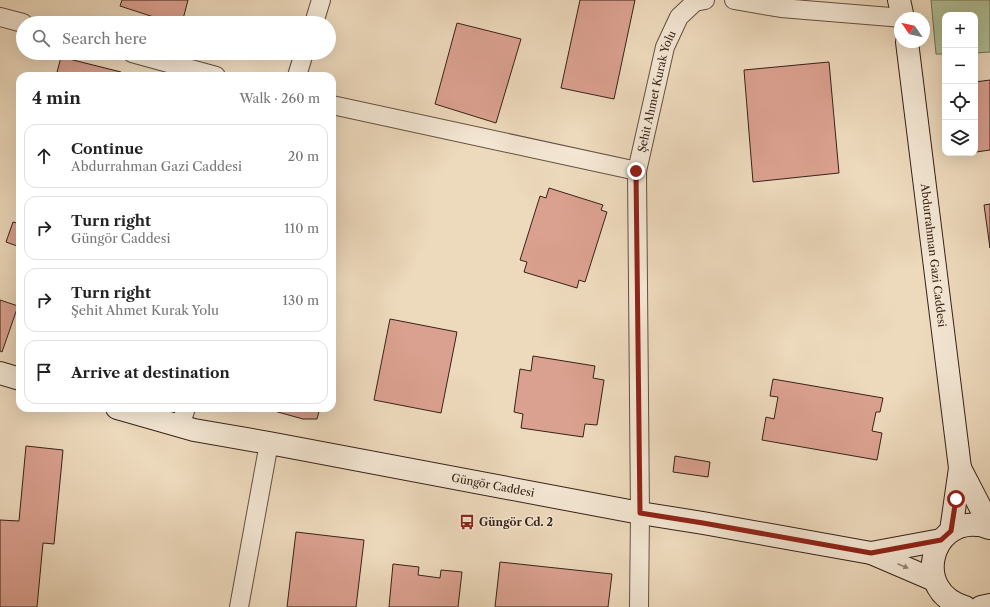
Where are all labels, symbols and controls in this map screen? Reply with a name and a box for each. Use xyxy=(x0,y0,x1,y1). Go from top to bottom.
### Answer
north arrow xyxy=(894,12,930,48)
map controls xyxy=(942,12,978,156)
button: + xyxy=(942,12,978,48)
search box xyxy=(16,16,336,60)
icon: search xyxy=(30,27,52,49)
street label: Şehit Ahmet Kurak Yolu xyxy=(634,28,679,154)
text: Search here xyxy=(62,29,147,48)
button: − xyxy=(942,48,978,84)
button: locate xyxy=(942,84,978,120)
text: 4 min xyxy=(32,88,81,108)
text: Walk · 260 m xyxy=(239,90,320,106)
button: layers xyxy=(942,120,978,156)
text: Continue xyxy=(71,139,143,158)
icon: ahead xyxy=(33,145,55,167)
text: 20 m xyxy=(288,148,319,164)
text: Abdurrahman Gazi Caddesi xyxy=(71,158,242,174)
route end xyxy=(627,162,645,180)
street label: Abdurrahman Gazi Caddesi xyxy=(918,182,950,329)
text: Turn right xyxy=(71,211,151,230)
icon: right xyxy=(33,217,55,239)
text: 110 m xyxy=(284,220,319,236)
text: Güngör Caddesi xyxy=(71,230,170,246)
text: Turn right xyxy=(71,283,151,302)
icon: right xyxy=(33,289,55,311)
text: 130 m xyxy=(283,292,319,308)
text: Şehit Ahmet Kurak Yolu xyxy=(71,302,219,318)
icon: arrive xyxy=(33,361,55,383)
text: Arrive at destination xyxy=(71,363,230,382)
street label: Güngör Caddesi xyxy=(450,471,536,500)
route start xyxy=(947,490,965,508)
bus stop icon: Güngör Cd. 2 xyxy=(458,513,476,531)
place label: Güngör Cd. 2 xyxy=(479,515,553,529)
one-way arrow xyxy=(897,563,908,569)

